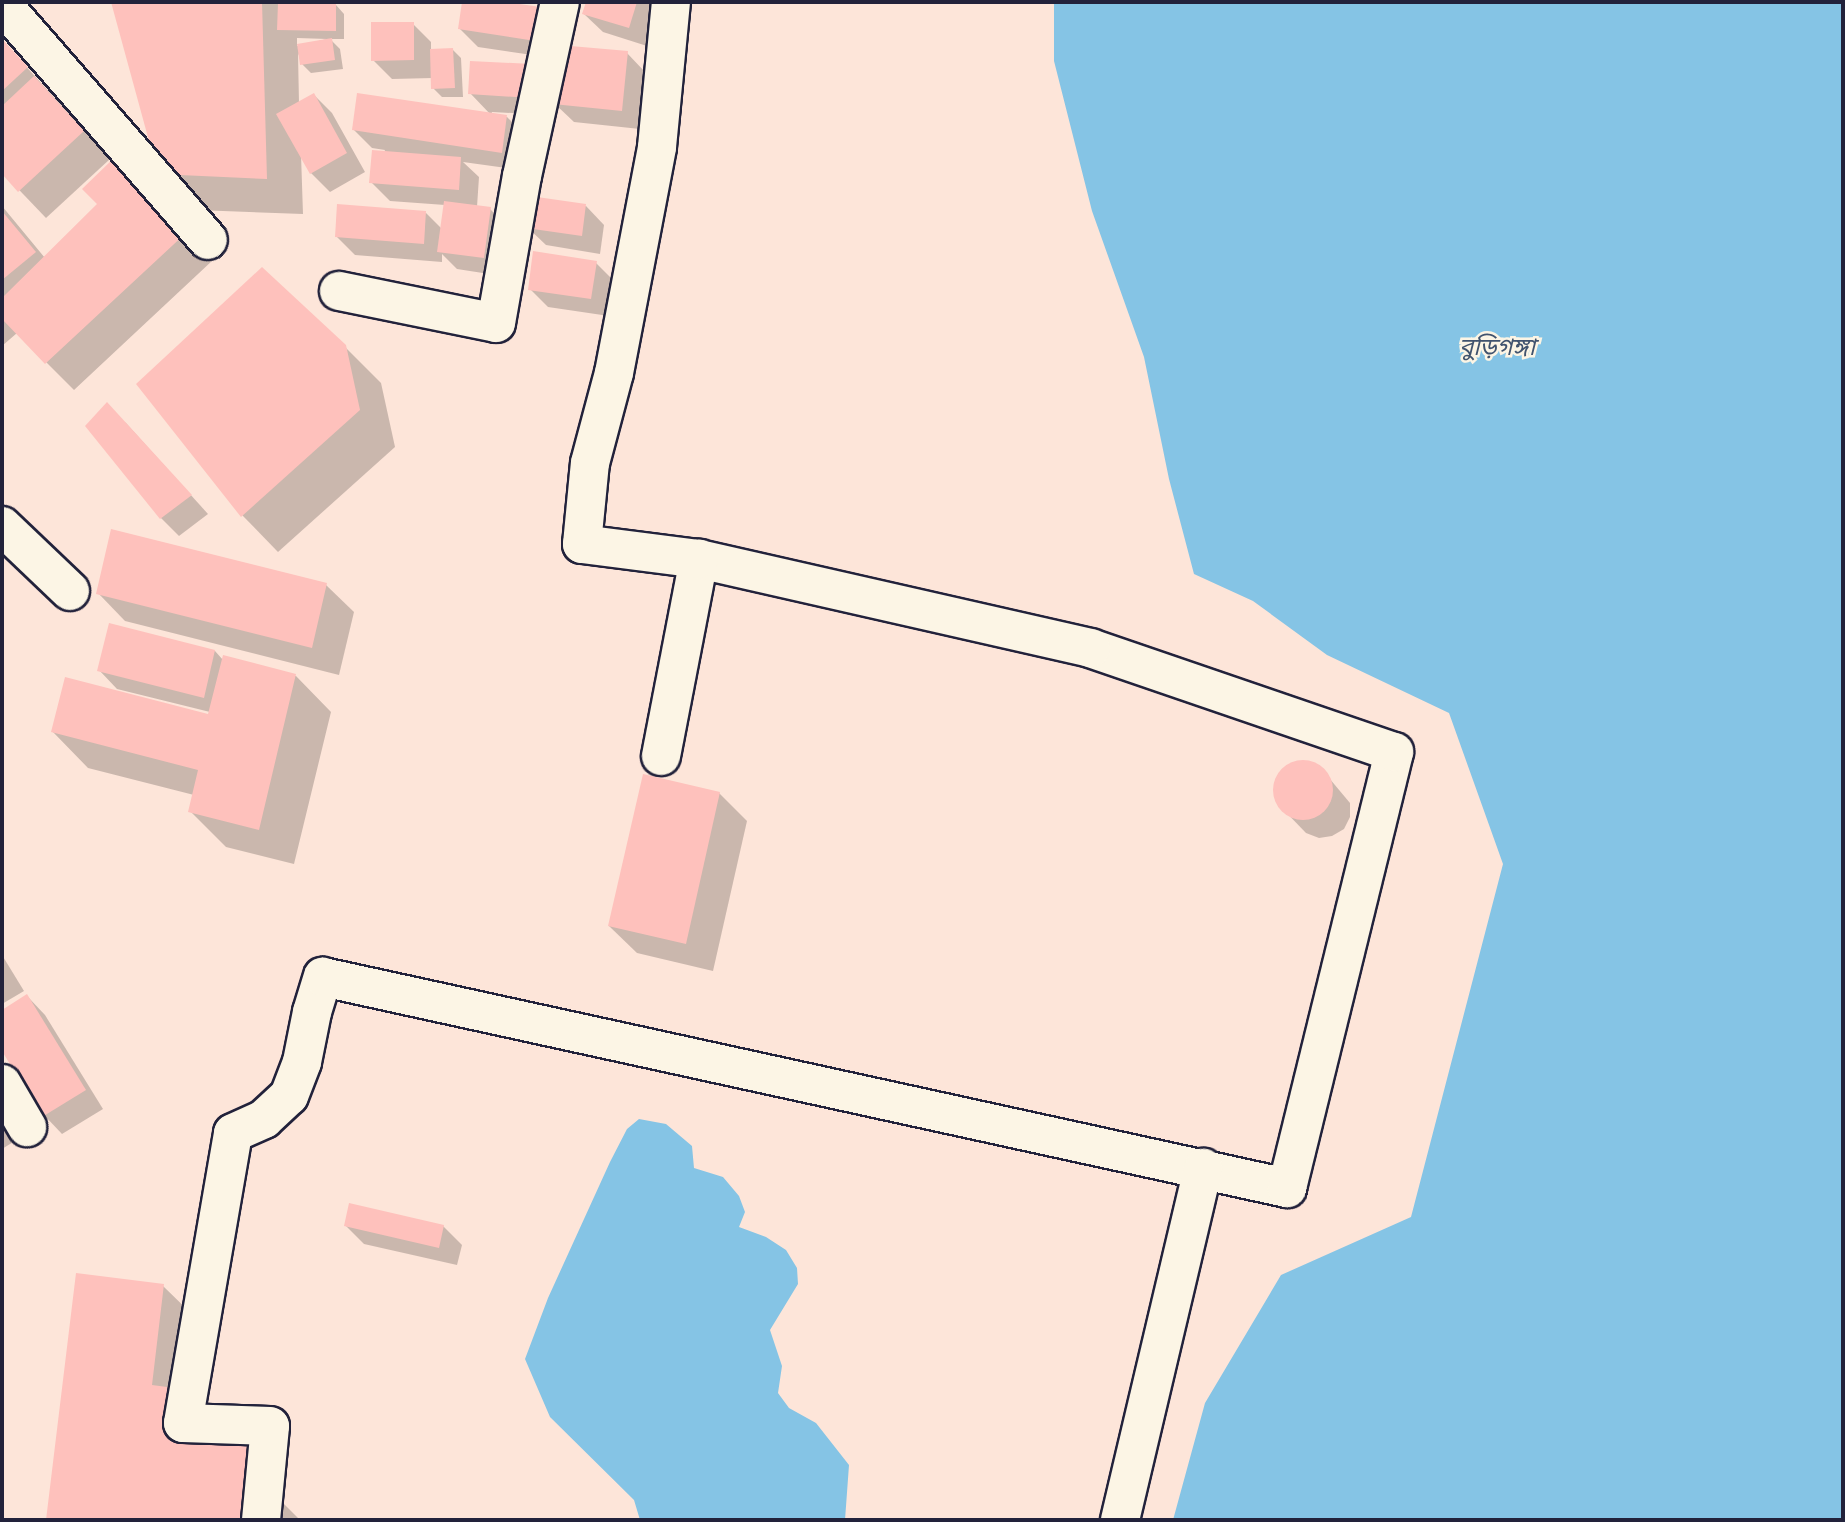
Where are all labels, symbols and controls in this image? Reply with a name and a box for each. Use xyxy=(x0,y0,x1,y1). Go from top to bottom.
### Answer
water label: বুড়িগঙ্গা xyxy=(1459,335,1535,363)

